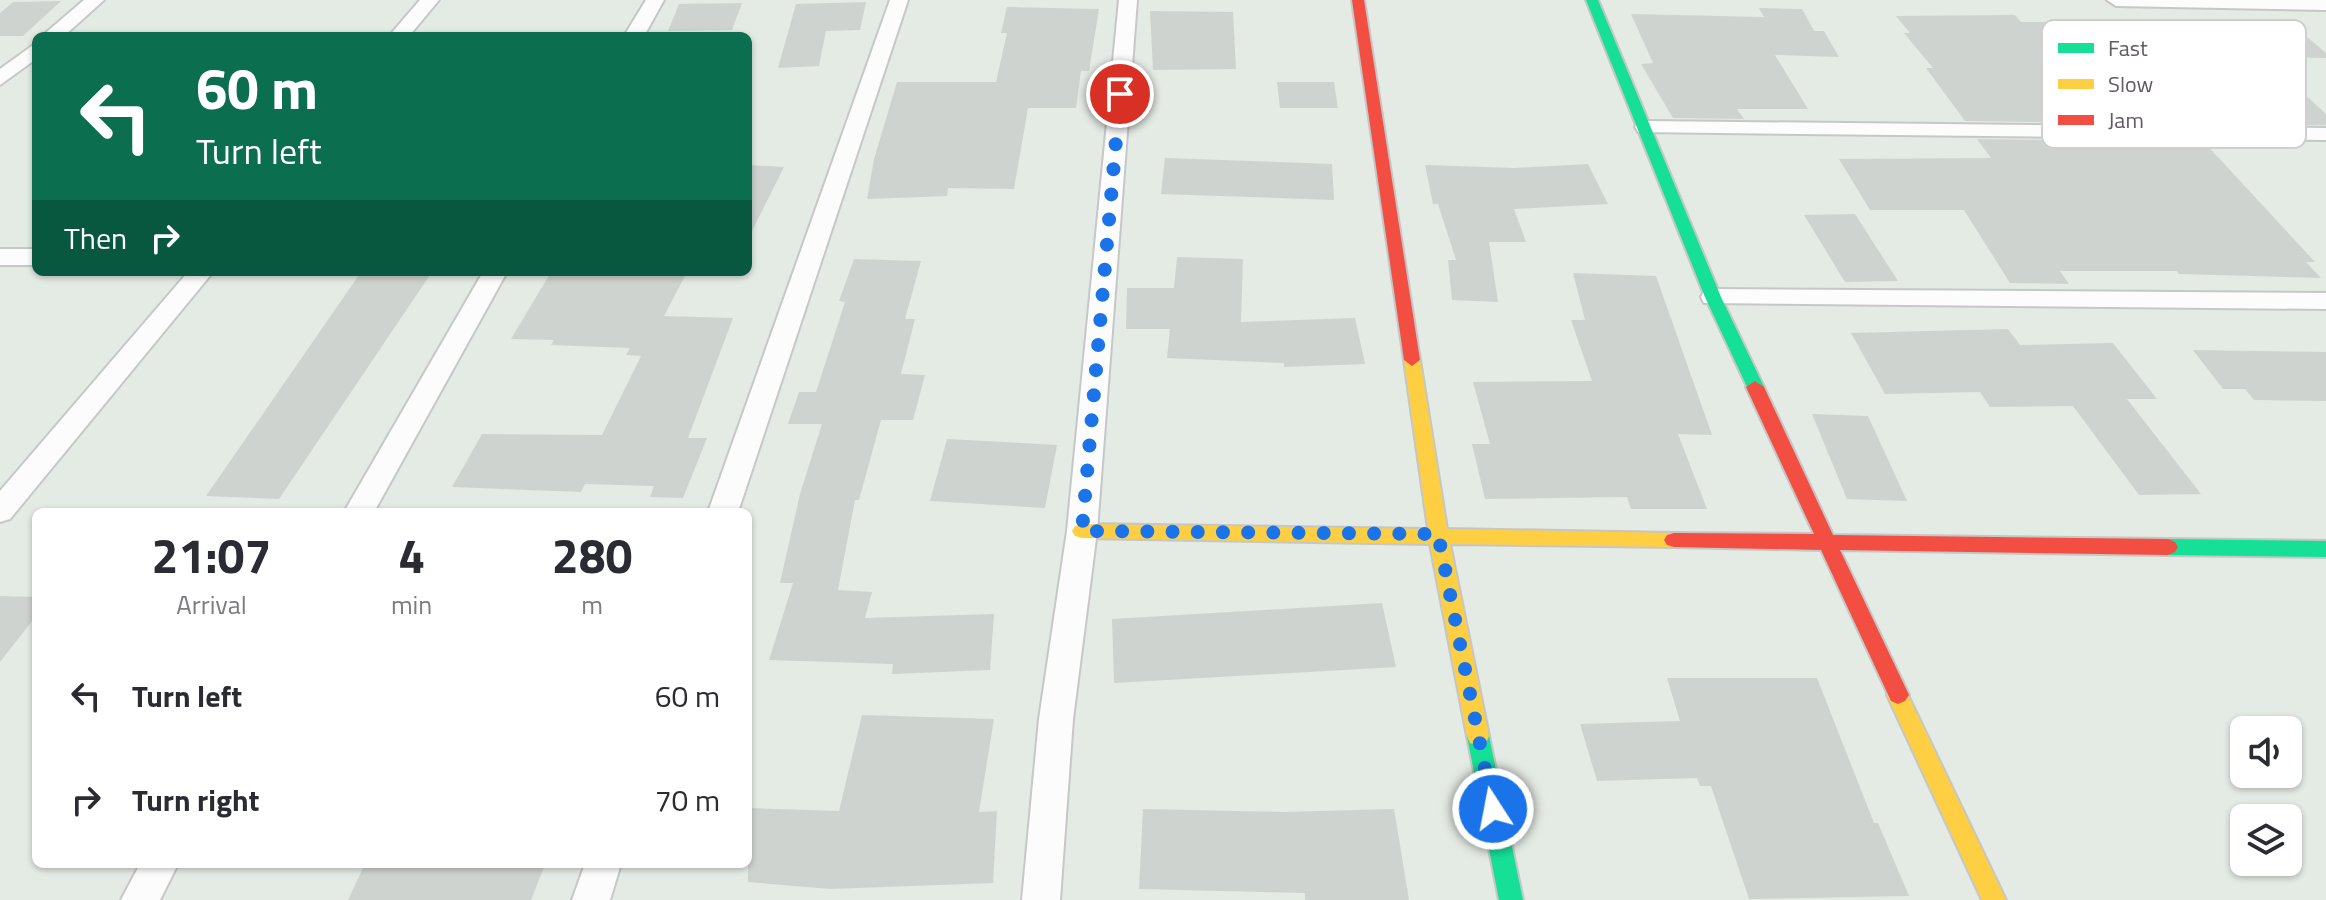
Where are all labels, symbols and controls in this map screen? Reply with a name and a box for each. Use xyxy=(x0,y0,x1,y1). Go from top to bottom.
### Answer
legend xyxy=(2042,20,2306,148)
text: Fast xyxy=(2108,31,2148,65)
text: 60 m xyxy=(196,46,318,131)
pin xyxy=(1086,60,1154,128)
icon: left xyxy=(64,64,168,168)
text: Slow xyxy=(2108,67,2154,101)
icon: arrive xyxy=(1098,72,1142,116)
text: Jam xyxy=(2108,103,2144,137)
text: Turn left xyxy=(196,123,322,178)
text: Then xyxy=(64,215,127,261)
icon: right xyxy=(143,216,187,260)
text: 21:07 xyxy=(152,519,271,592)
text: 4 xyxy=(398,519,425,592)
text: 280 xyxy=(552,519,632,592)
text: Arrival xyxy=(176,585,247,624)
text: min xyxy=(391,585,432,624)
text: m xyxy=(581,585,603,624)
text: Turn left xyxy=(132,673,242,719)
text: 60 m xyxy=(655,673,720,719)
icon: left xyxy=(64,674,108,718)
map controls xyxy=(2230,716,2302,876)
button: sound xyxy=(2230,716,2302,788)
position arrow xyxy=(1451,767,1535,851)
text: Turn right xyxy=(132,777,260,823)
text: 70 m xyxy=(655,777,720,823)
icon: right xyxy=(64,778,108,822)
button: layers xyxy=(2230,804,2302,876)

